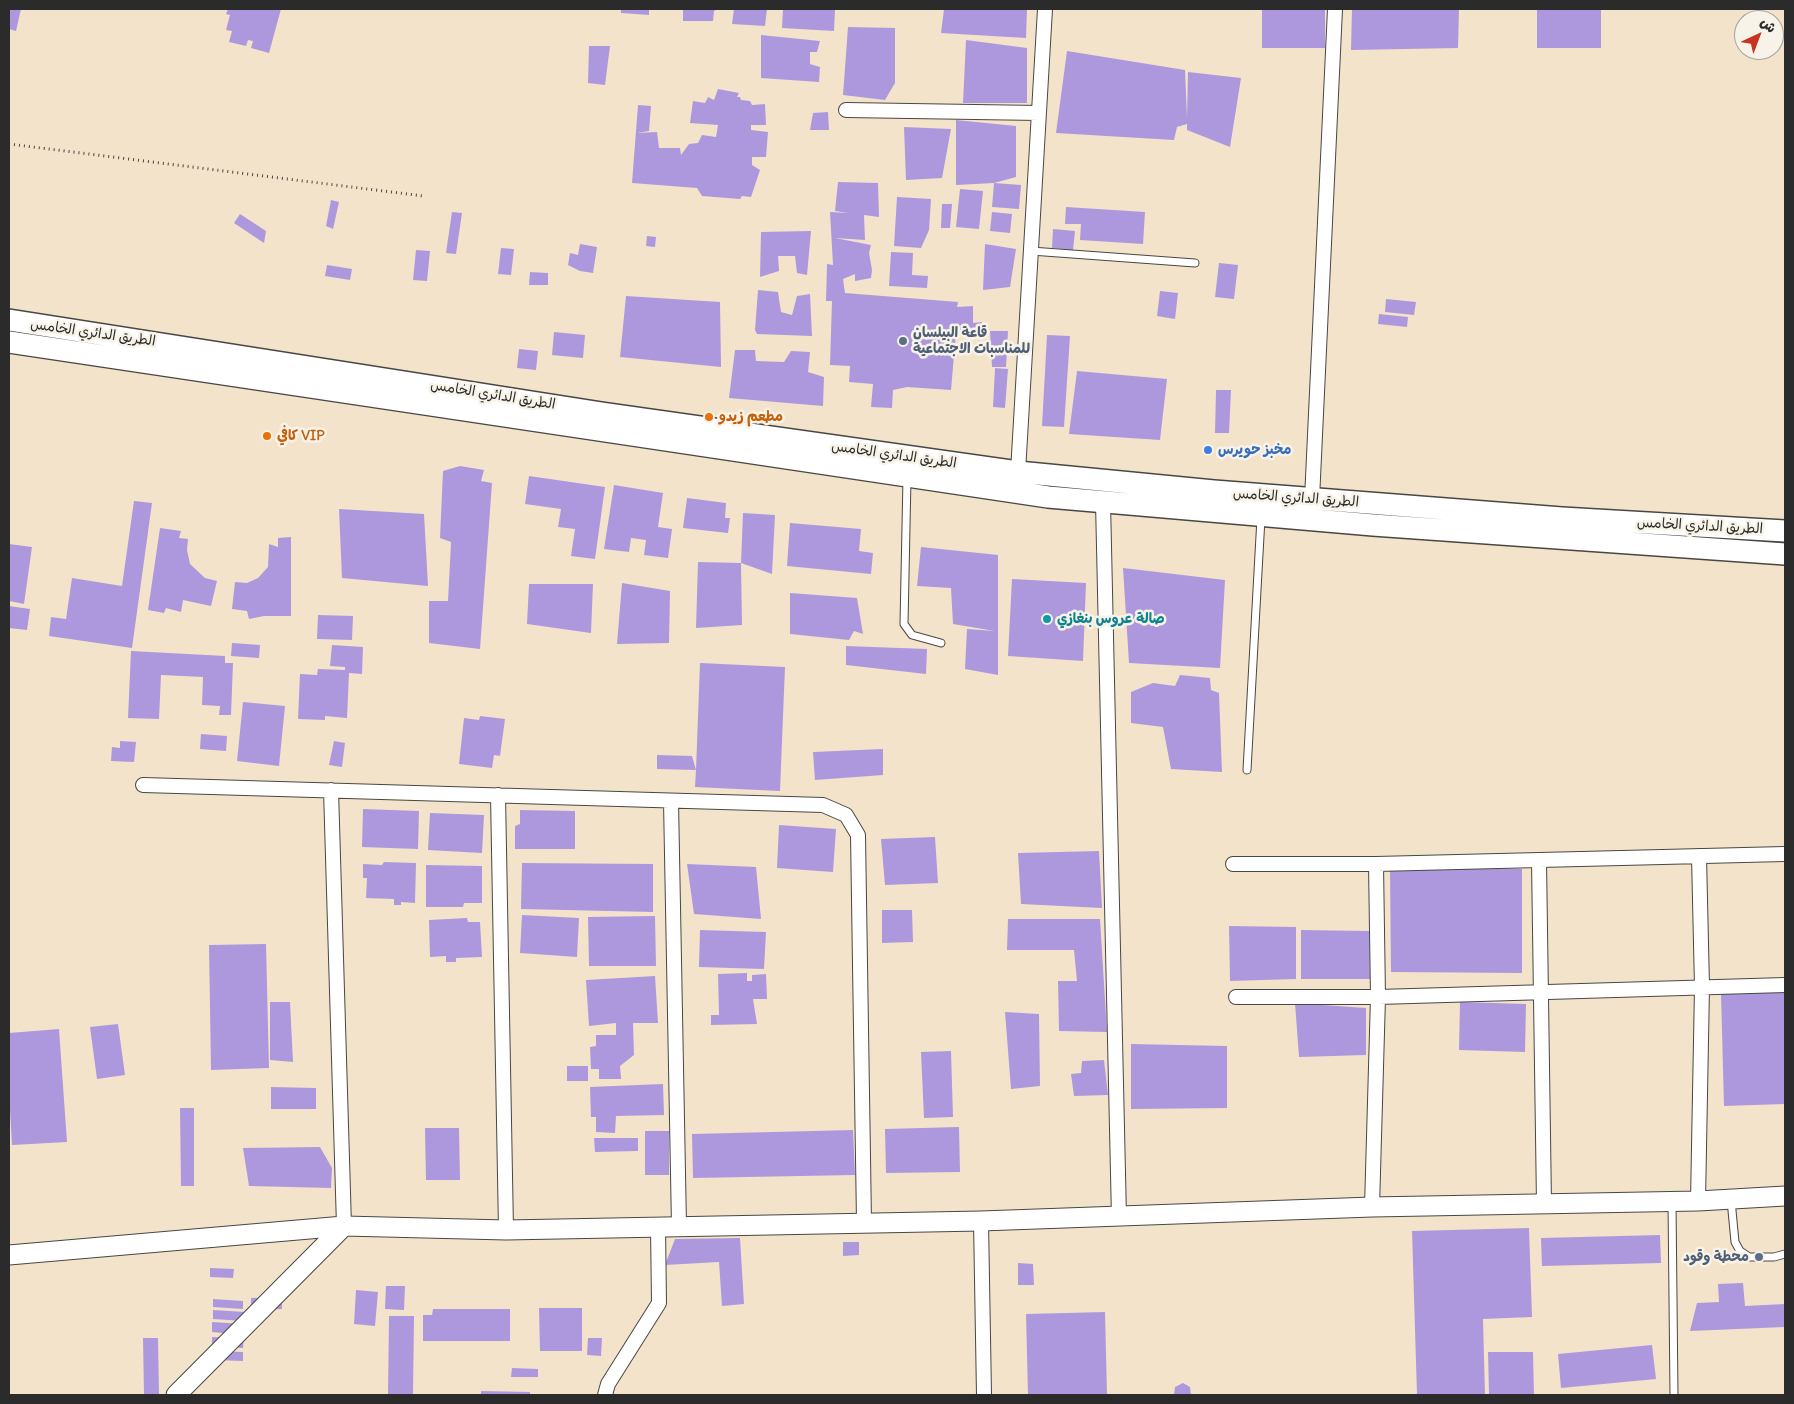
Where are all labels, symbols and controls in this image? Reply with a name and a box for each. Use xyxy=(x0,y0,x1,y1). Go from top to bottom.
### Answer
north arrow xyxy=(1734,10,1784,60)
text: ش xyxy=(1757,13,1780,37)
street label: الطريق الدائري الخامس xyxy=(29,316,157,350)
place label: قاعة البيلسان للمناسبات الاجتماعية xyxy=(913,325,1030,358)
marker: قاعة البيلسان للمناسبات الاجتماعية xyxy=(897,335,909,347)
street label: الطريق الدائري الخامس xyxy=(429,377,557,413)
place label: مطعم زيدو xyxy=(719,409,783,425)
marker: مطعم زيدو xyxy=(703,411,715,423)
place label: كافي VIP xyxy=(277,428,325,444)
marker: كافي VIP xyxy=(261,430,273,442)
street label: الطريق الدائري الخامس xyxy=(830,438,958,472)
place label: مخبز حويرس xyxy=(1218,442,1291,458)
marker: مخبز حويرس xyxy=(1202,444,1214,456)
street label: الطريق الدائري الخامس xyxy=(1233,485,1359,511)
street label: الطريق الدائري الخامس xyxy=(1637,514,1763,538)
place label: صالة عروس بنغازي xyxy=(1057,611,1165,627)
marker: صالة عروس بنغازي xyxy=(1041,613,1053,625)
place label: محطة وقود xyxy=(1683,1249,1749,1265)
marker: محطة وقود xyxy=(1753,1251,1765,1263)

